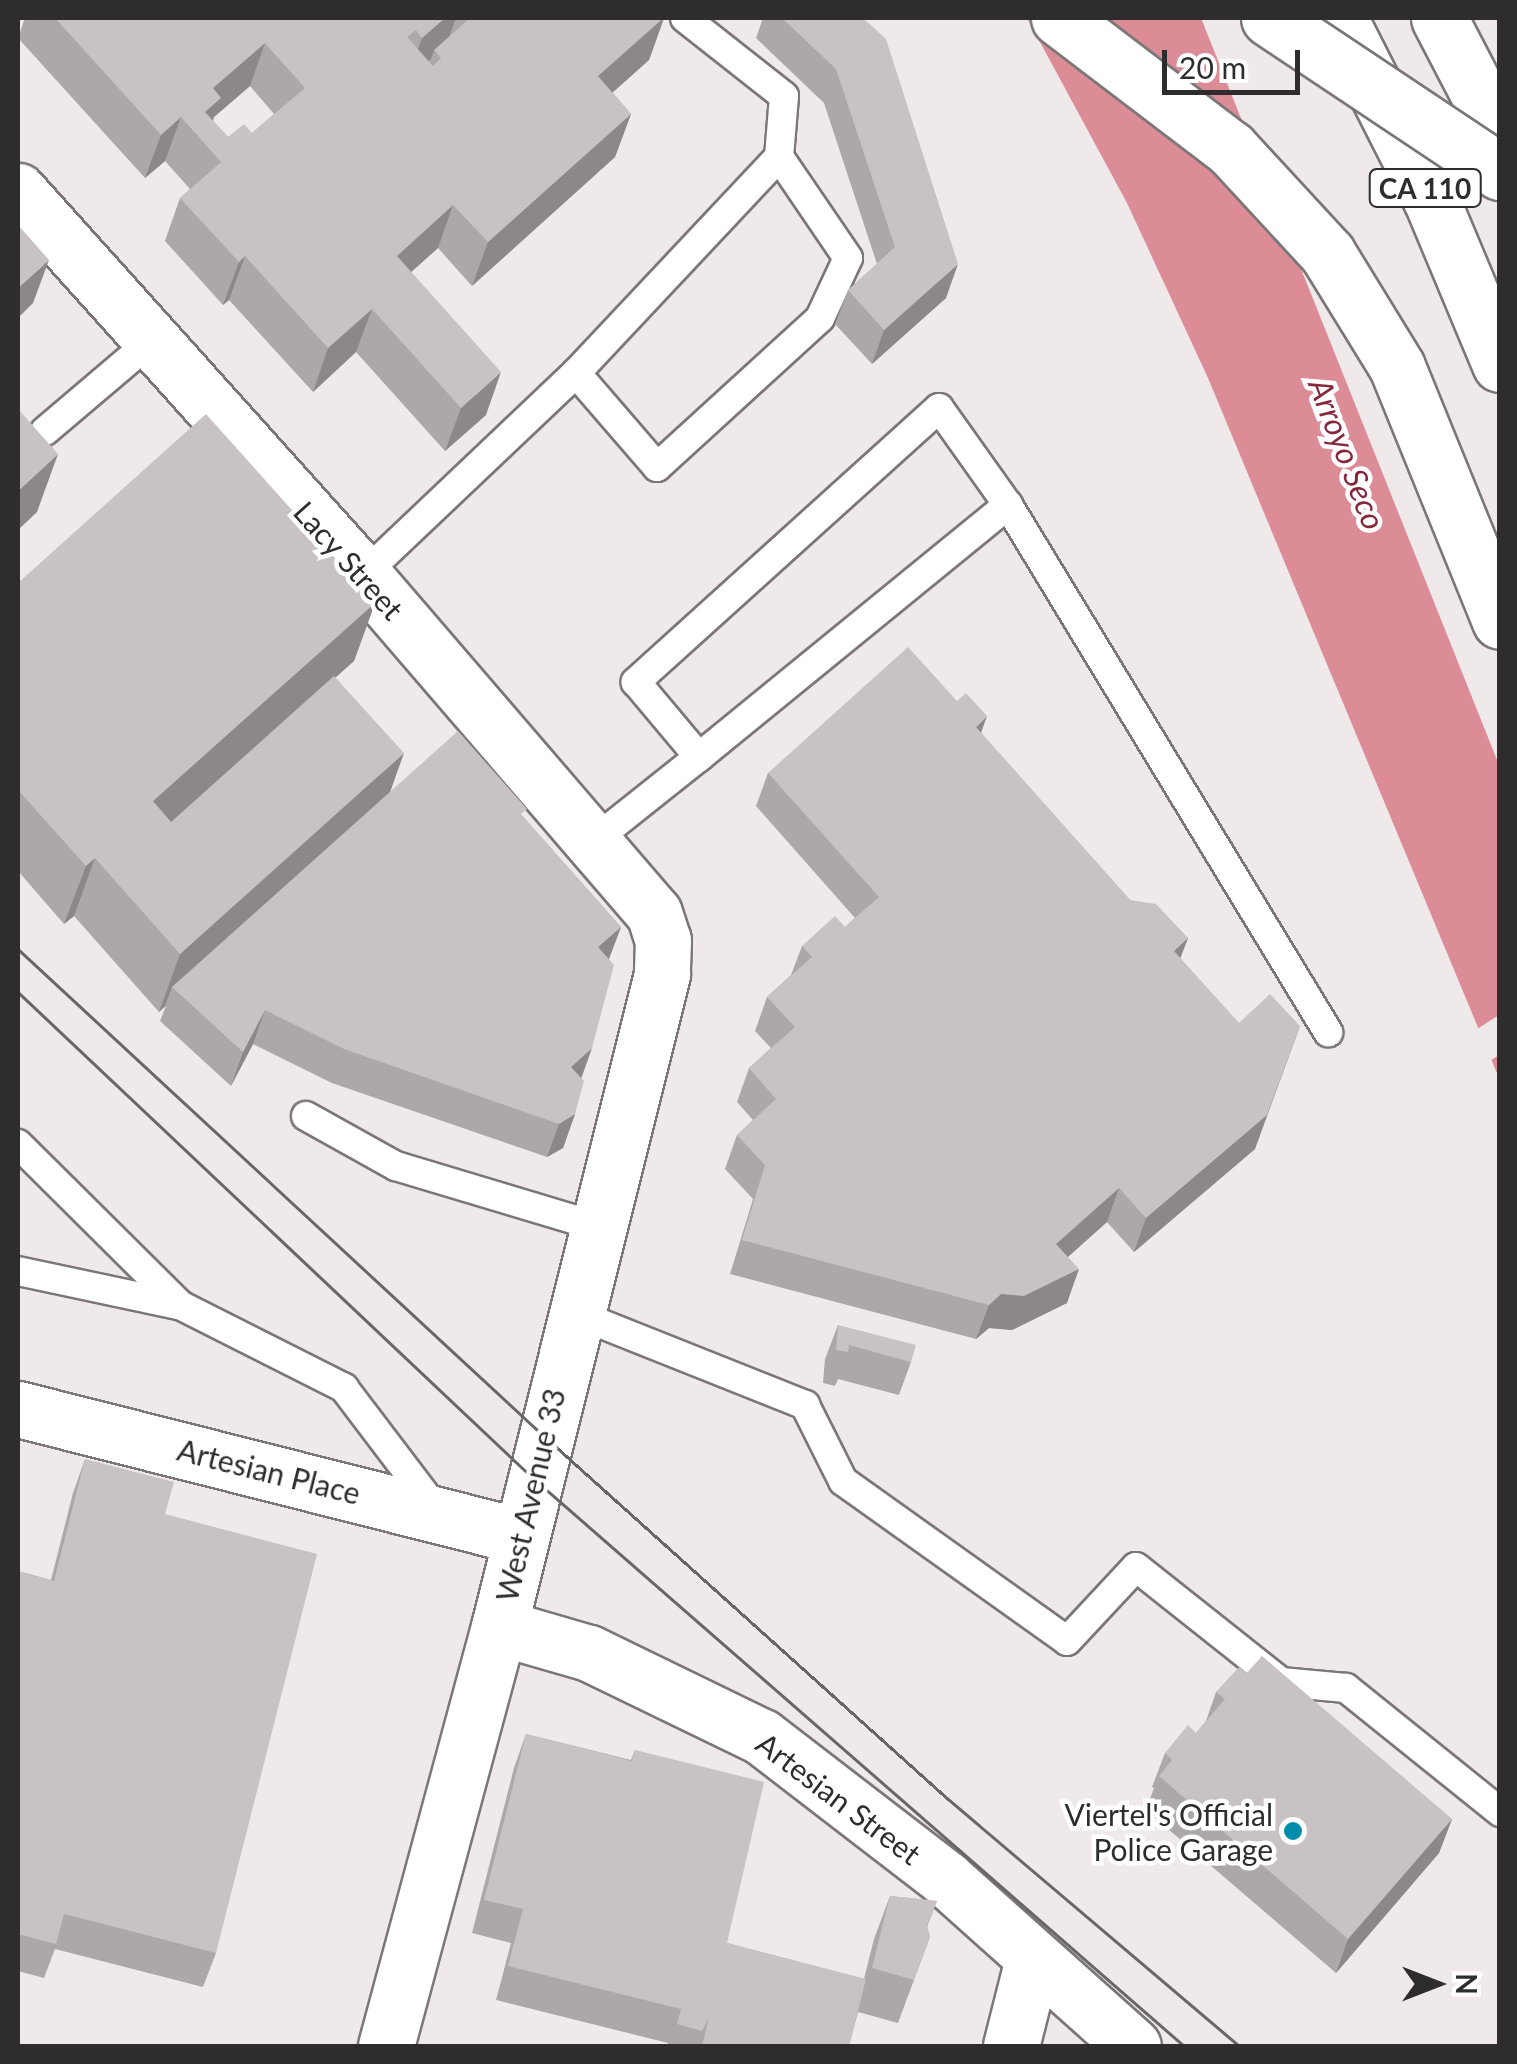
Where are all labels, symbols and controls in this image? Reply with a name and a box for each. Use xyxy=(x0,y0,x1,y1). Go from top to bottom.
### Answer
scale bar xyxy=(1167,30,1304,92)
text: 20 m xyxy=(1179,49,1246,85)
road number: CA 110 xyxy=(1368,165,1482,211)
water label: Arroyo Seco xyxy=(1301,373,1393,535)
street label: Lacy Street xyxy=(287,493,411,627)
street label: West Avenue 33 xyxy=(488,1385,572,1605)
street label: Artesian Place xyxy=(174,1431,364,1511)
street label: Artesian Street xyxy=(750,1725,928,1871)
place label: Viertel's Official Police Garage xyxy=(1065,1796,1273,1866)
marker: Viertel's Official Police Garage xyxy=(1282,1820,1304,1842)
north arrow xyxy=(1387,1934,1487,2034)
text: N xyxy=(1450,1973,1484,1995)

